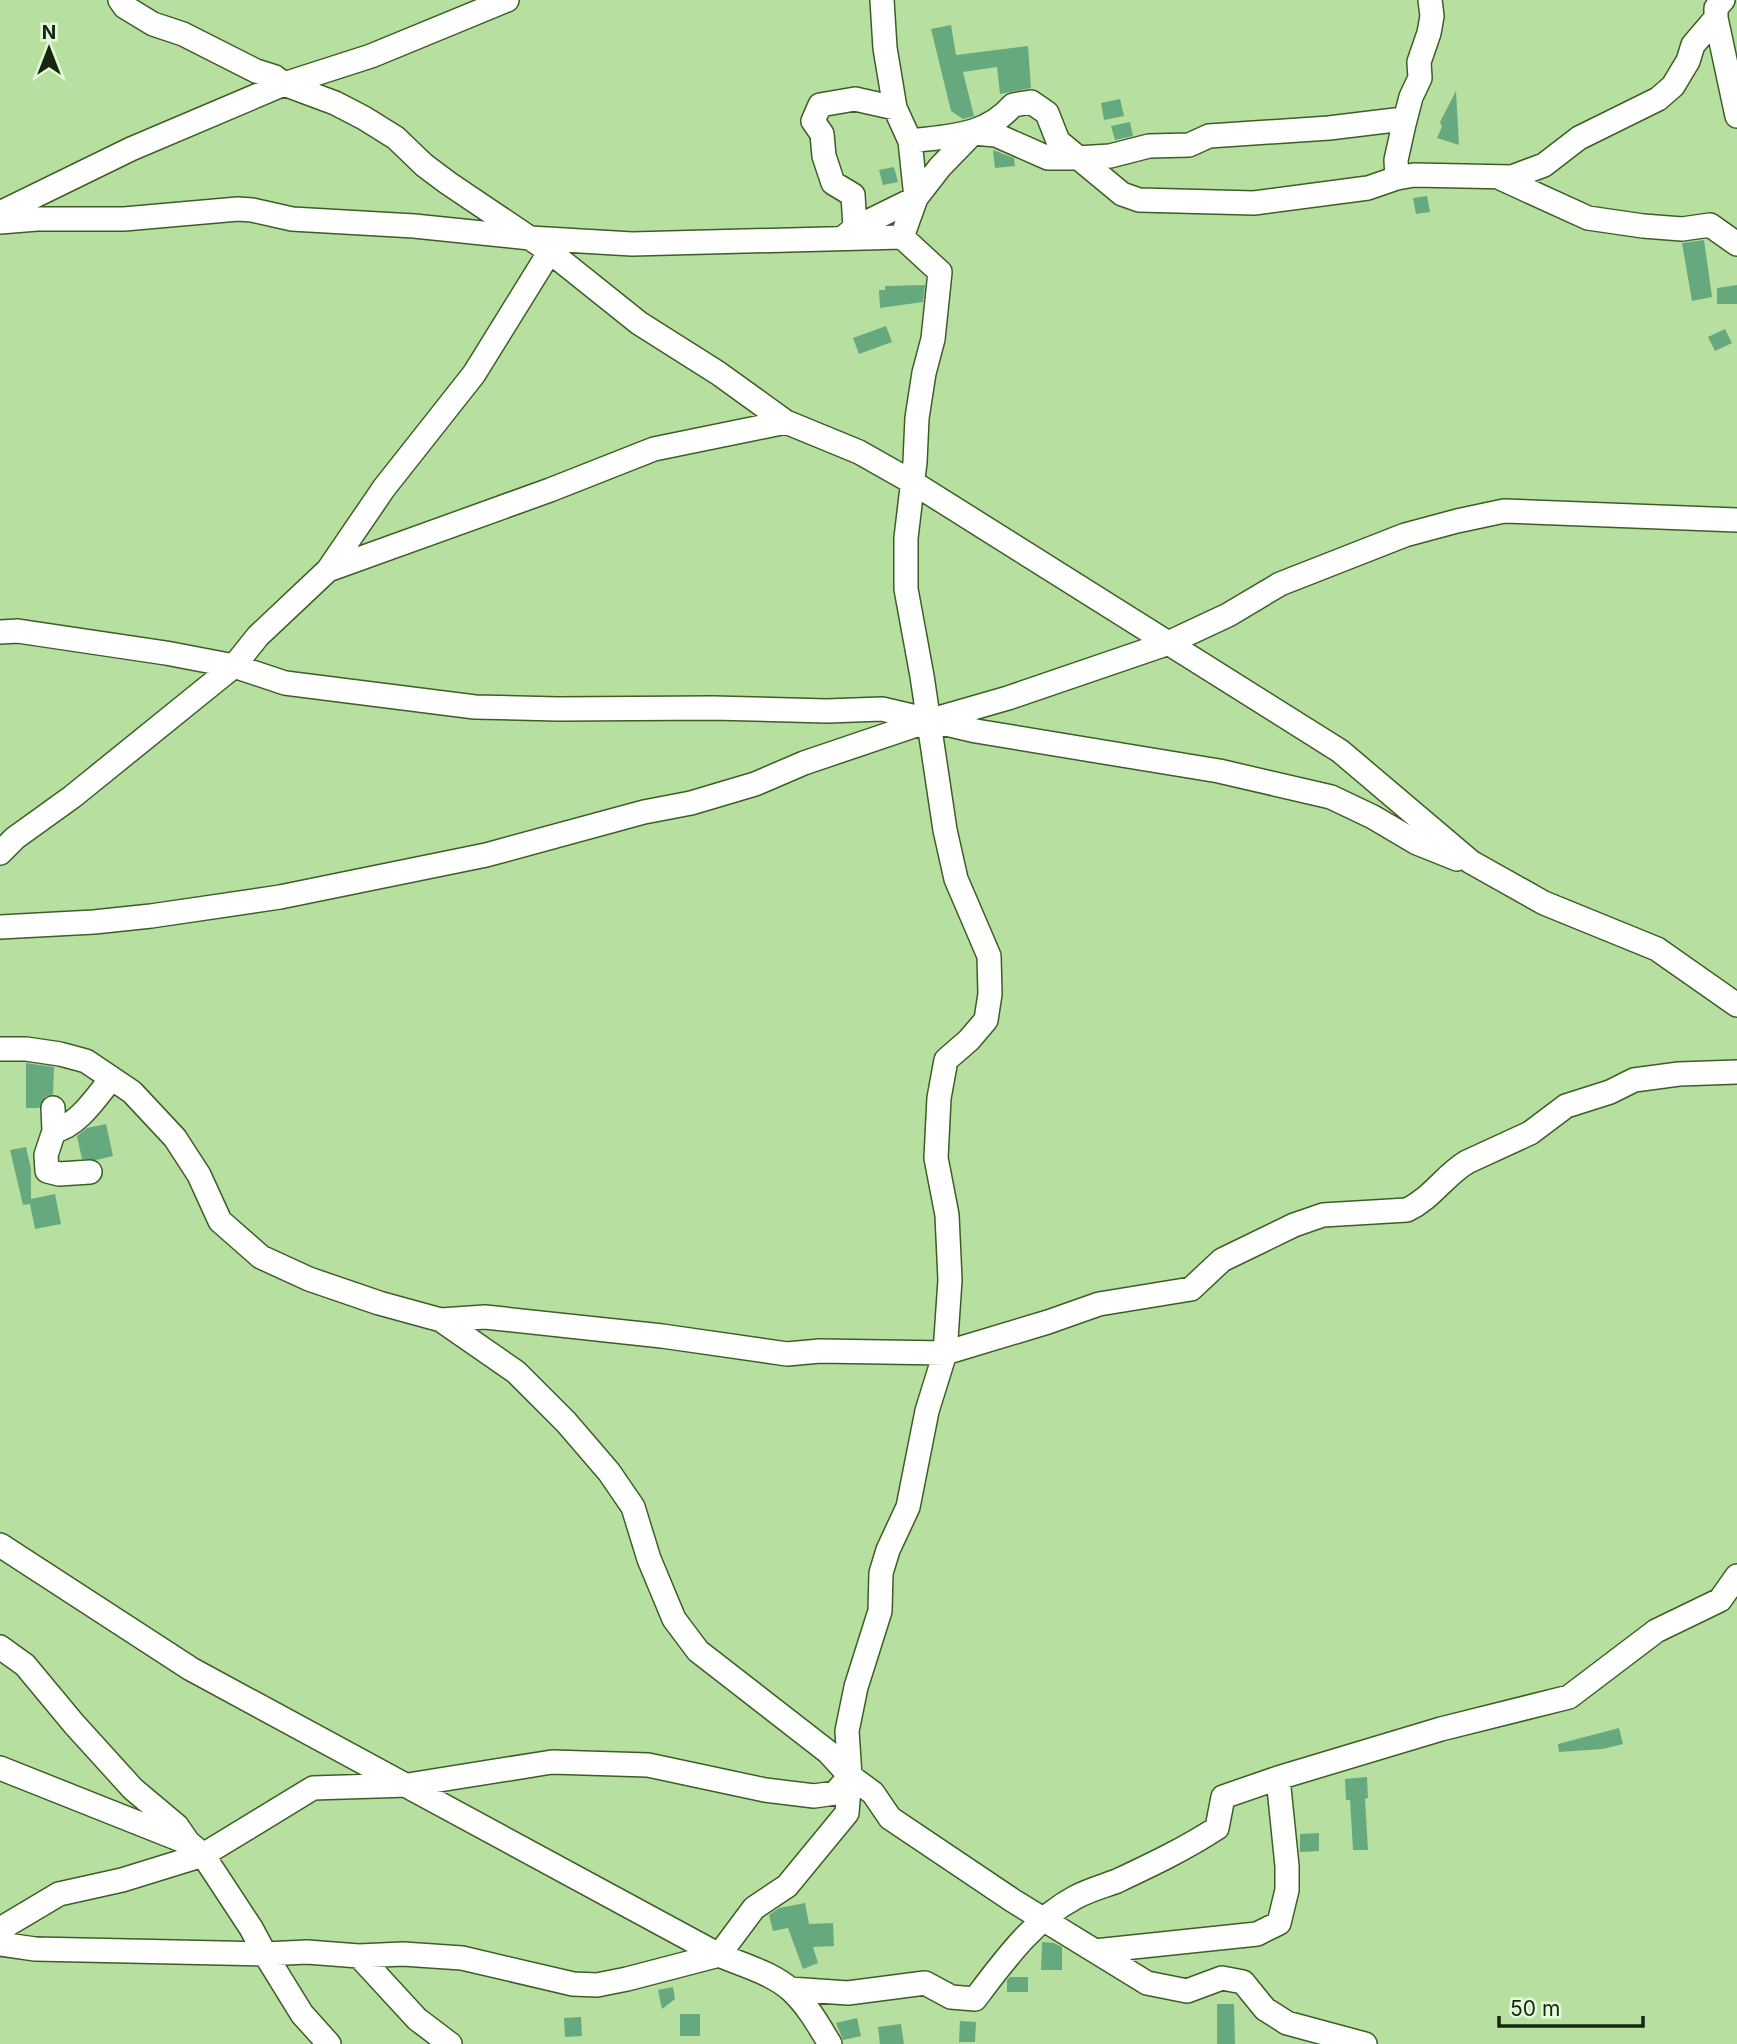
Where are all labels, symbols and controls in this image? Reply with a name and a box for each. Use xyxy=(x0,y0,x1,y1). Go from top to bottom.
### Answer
north arrow xyxy=(14,14,84,84)
text: N xyxy=(42,21,56,44)
scale bar xyxy=(1499,1984,1642,2028)
text: 50 m xyxy=(1510,1996,1560,2021)

